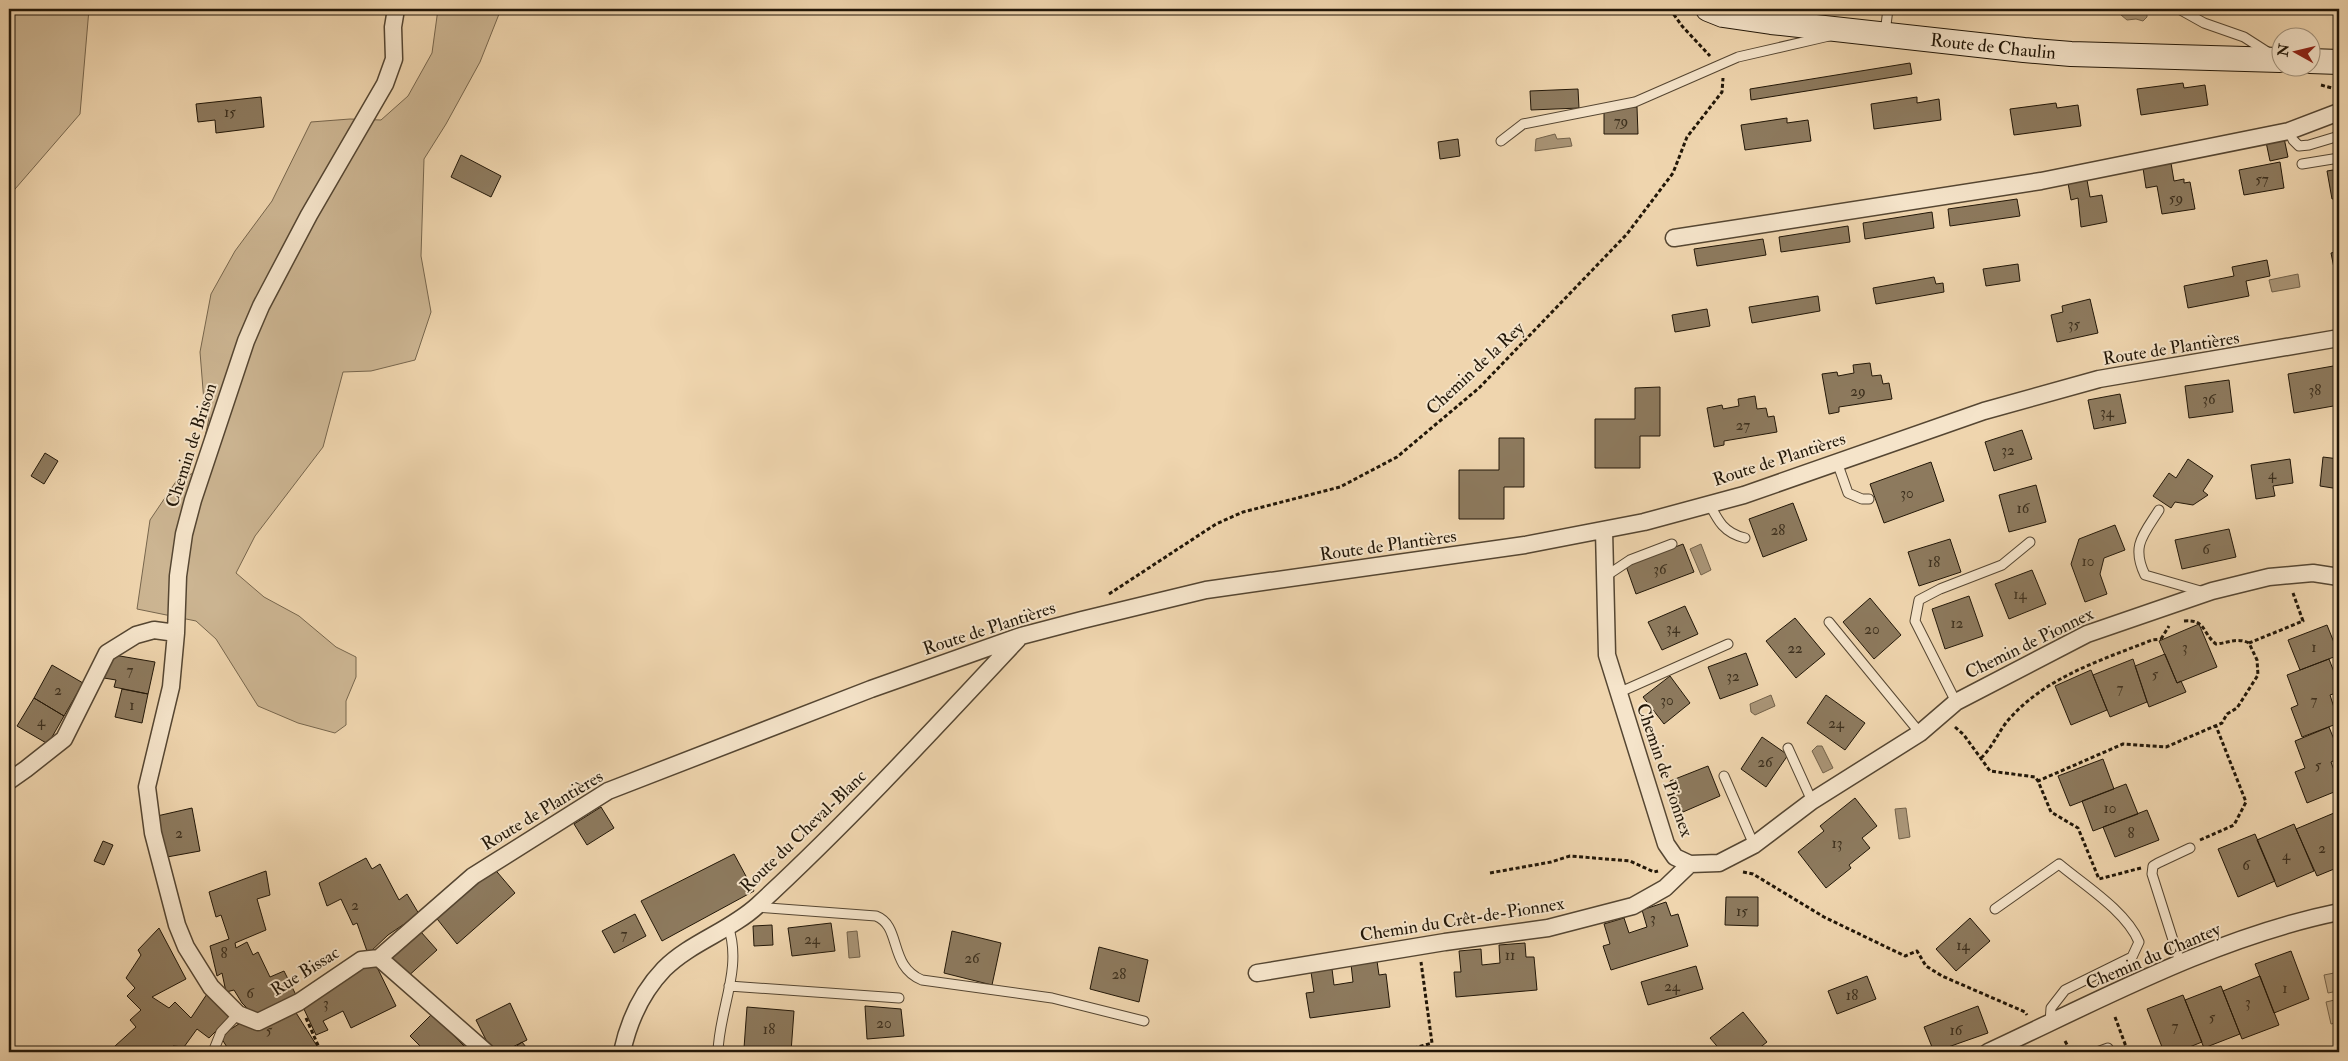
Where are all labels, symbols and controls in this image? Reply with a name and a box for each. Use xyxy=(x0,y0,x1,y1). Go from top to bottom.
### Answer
north arrow xyxy=(2270,28,2320,78)
street label: Route de Chaulin xyxy=(1929,29,2057,65)
text: N xyxy=(2274,42,2293,59)
house number: 15 xyxy=(224,103,236,122)
house number: 79 xyxy=(1614,112,1628,131)
house number: 57 xyxy=(2255,170,2269,189)
house number: 59 xyxy=(2169,189,2183,208)
house number: 35 xyxy=(2068,315,2081,334)
street label: Chemin de la Rey xyxy=(1421,316,1530,420)
street label: Route de Plantières xyxy=(2101,326,2241,371)
street label: Chemin de Brison xyxy=(161,380,222,510)
house number: 38 xyxy=(2309,381,2321,400)
house number: 29 xyxy=(1850,382,1866,401)
house number: 36 xyxy=(2202,390,2217,409)
house number: 34 xyxy=(2100,403,2115,422)
house number: 27 xyxy=(1736,416,1750,435)
street label: Route de Plantières xyxy=(1710,427,1848,492)
house number: 32 xyxy=(2001,441,2015,460)
house number: 4 xyxy=(2268,465,2277,484)
house number: 30 xyxy=(1900,484,1914,503)
house number: 16 xyxy=(2017,499,2031,518)
house number: 28 xyxy=(1771,521,1785,540)
street label: Route de Plantières xyxy=(1318,524,1458,566)
house number: 6 xyxy=(2202,540,2211,559)
house number: 10 xyxy=(2082,552,2094,571)
house number: 18 xyxy=(1928,553,1940,572)
house number: 36 xyxy=(1653,560,1668,579)
house number: 14 xyxy=(2013,585,2028,604)
street label: Route de Plantières xyxy=(920,596,1058,661)
street label: Chemin de Pionnex xyxy=(1961,602,2097,684)
house number: 12 xyxy=(1951,614,1964,633)
house number: 34 xyxy=(1666,619,1681,638)
house number: 20 xyxy=(1864,620,1880,639)
house number: 3 xyxy=(2182,638,2188,657)
house number: 1 xyxy=(2311,638,2317,657)
house number: 22 xyxy=(1787,639,1803,658)
house number: 7 xyxy=(127,661,134,680)
house number: 5 xyxy=(2152,665,2159,684)
house number: 32 xyxy=(1726,667,1740,686)
house number: 7 xyxy=(2117,679,2124,698)
house number: 2 xyxy=(54,681,62,700)
house number: 30 xyxy=(1660,691,1674,710)
house number: 7 xyxy=(2311,691,2318,710)
house number: 1 xyxy=(129,696,135,715)
street label: Chemin de Pionnex xyxy=(1631,700,1698,840)
house number: 4 xyxy=(37,712,46,731)
house number: 24 xyxy=(1828,714,1845,733)
house number: 26 xyxy=(1757,753,1774,772)
house number: 5 xyxy=(2315,756,2322,775)
street label: Route de Plantières xyxy=(477,765,607,856)
street label: Route du Cheval-Blanc xyxy=(735,765,872,898)
house number: 10 xyxy=(2104,799,2116,818)
house number: 2 xyxy=(175,824,183,843)
house number: 8 xyxy=(2127,824,2135,843)
house number: 13 xyxy=(1831,834,1843,853)
house number: 2 xyxy=(2318,839,2326,858)
house number: 4 xyxy=(2282,846,2291,865)
house number: 6 xyxy=(2242,856,2251,875)
street label: Chemin du Crêt-de-Pionnex xyxy=(1358,892,1566,947)
house number: 2 xyxy=(351,896,359,915)
house number: 15 xyxy=(1736,902,1748,921)
house number: 3 xyxy=(1650,909,1656,928)
street label: Chemin du Chantey xyxy=(2082,917,2225,995)
house number: 7 xyxy=(621,925,628,944)
house number: 24 xyxy=(804,930,821,949)
house number: 14 xyxy=(1956,936,1971,955)
street label: Rue Bissac xyxy=(267,941,344,1002)
house number: 8 xyxy=(220,944,228,963)
house number: 11 xyxy=(1505,946,1515,965)
house number: 26 xyxy=(964,949,981,968)
house number: 28 xyxy=(1112,965,1126,984)
house number: 24 xyxy=(1664,977,1681,996)
house number: 1 xyxy=(2282,979,2288,998)
house number: 6 xyxy=(246,984,255,1003)
house number: 18 xyxy=(1846,986,1858,1005)
house number: 3 xyxy=(2245,993,2251,1012)
house number: 3 xyxy=(323,994,329,1013)
house number: 5 xyxy=(2209,1008,2216,1027)
house number: 20 xyxy=(876,1014,892,1033)
house number: 7 xyxy=(2172,1017,2179,1036)
house number: 18 xyxy=(763,1020,775,1039)
house number: 5 xyxy=(266,1021,273,1040)
house number: 16 xyxy=(1950,1021,1964,1040)

